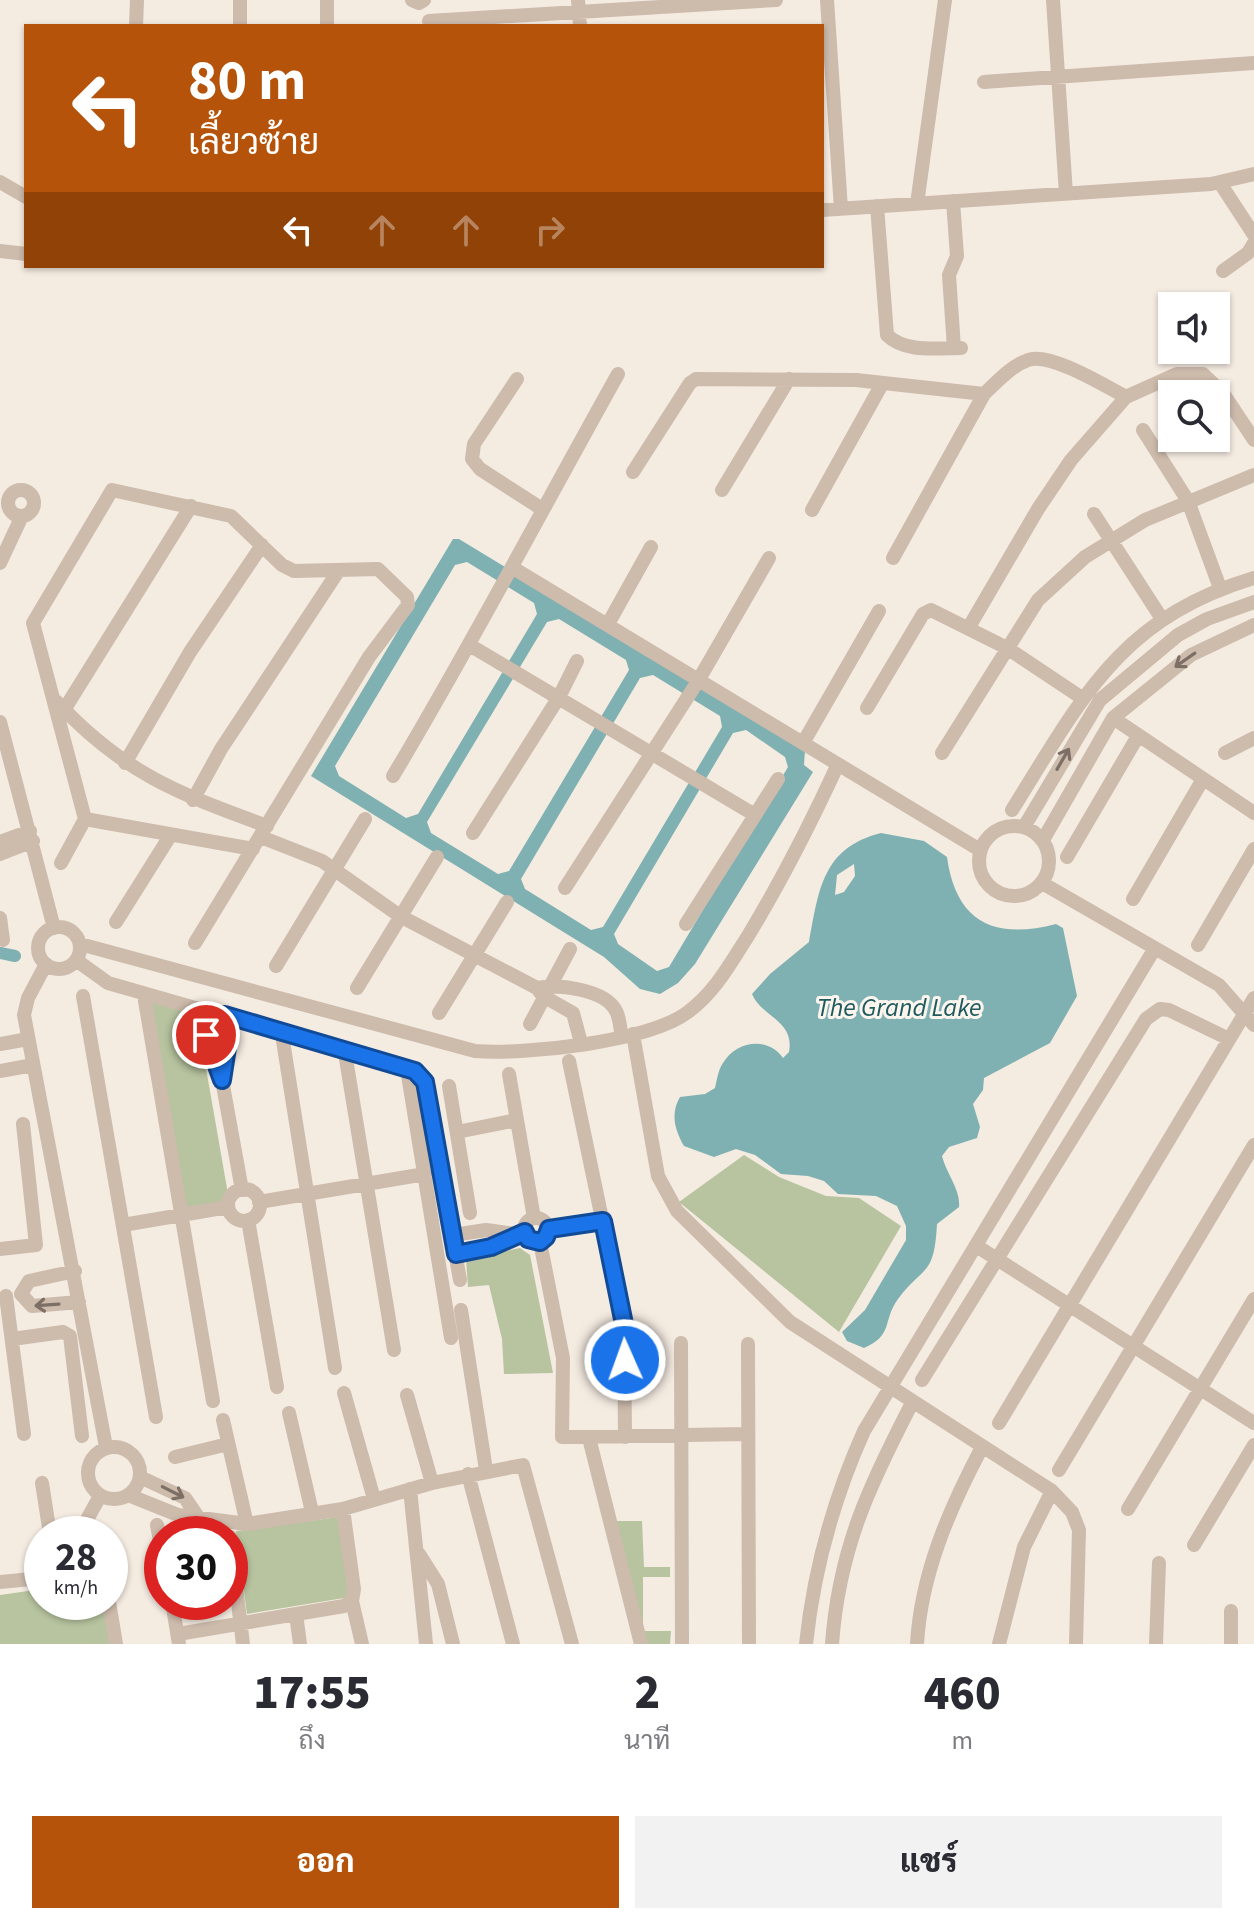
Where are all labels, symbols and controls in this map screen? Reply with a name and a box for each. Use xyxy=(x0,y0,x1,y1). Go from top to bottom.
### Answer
text: 80 m xyxy=(188,42,306,121)
icon: left xyxy=(56,56,160,160)
text: เลี้ยวซ้าย xyxy=(188,117,319,168)
icon: left xyxy=(276,208,320,252)
icon: ahead xyxy=(360,208,404,252)
icon: ahead xyxy=(444,208,488,252)
icon: right xyxy=(528,208,572,252)
map controls xyxy=(1158,292,1230,452)
button: sound xyxy=(1158,292,1230,364)
button: search xyxy=(1158,380,1230,452)
one-way arrow xyxy=(1174,652,1196,668)
one-way arrow xyxy=(1055,748,1071,771)
water label: The Grand Lake xyxy=(816,989,982,1026)
pin xyxy=(172,1001,240,1069)
icon: arrive xyxy=(184,1013,228,1057)
one-way arrow xyxy=(35,1298,61,1313)
position arrow xyxy=(583,1318,667,1402)
one-way arrow xyxy=(160,1485,184,1500)
speed limit sign: 30 xyxy=(144,1516,248,1620)
text: 28 xyxy=(55,1529,97,1586)
text: km/h xyxy=(54,1574,98,1602)
text: 17:55 xyxy=(253,1659,371,1727)
text: 2 xyxy=(634,1659,660,1727)
text: 460 xyxy=(924,1660,1001,1728)
text: ถึง xyxy=(299,1722,326,1759)
text: นาที xyxy=(624,1722,670,1759)
text: m xyxy=(951,1722,973,1759)
button: ออก xyxy=(32,1816,619,1908)
button: แชร์ xyxy=(635,1816,1222,1908)

